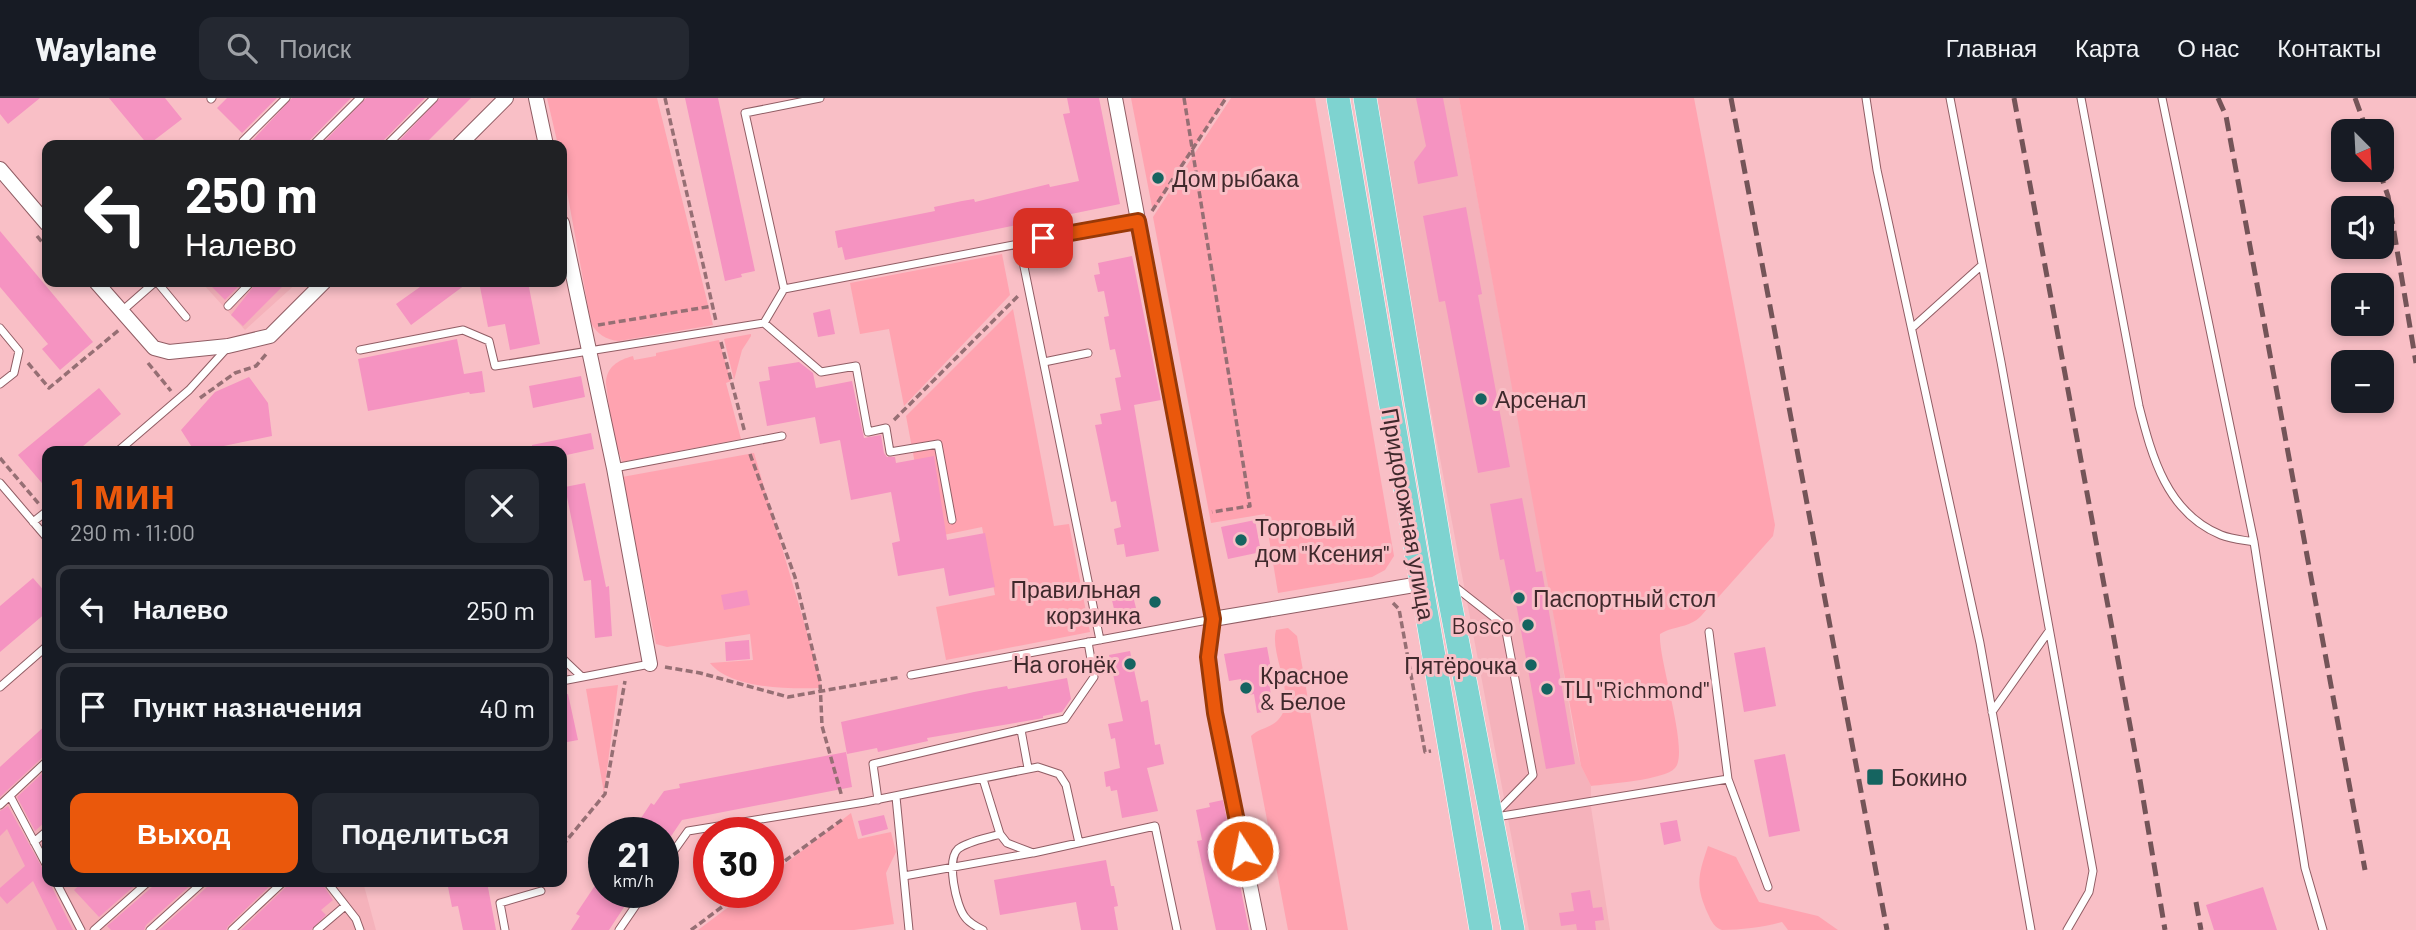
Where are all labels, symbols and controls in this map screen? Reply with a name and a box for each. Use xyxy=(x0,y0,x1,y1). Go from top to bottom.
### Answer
search box xyxy=(199,17,689,80)
text: Waylane xyxy=(35,28,157,68)
icon: search xyxy=(223,29,261,67)
text: Поиск xyxy=(279,32,351,63)
text: Главная xyxy=(1946,33,2037,62)
text: Карта xyxy=(2075,33,2139,62)
text: О нас xyxy=(2177,33,2239,62)
text: Контакты xyxy=(2277,33,2381,62)
north arrow xyxy=(2331,119,2394,182)
map controls xyxy=(2331,119,2394,413)
text: 250 m xyxy=(185,164,318,223)
place label: Дом рыбака xyxy=(1172,164,1299,192)
icon: left xyxy=(70,168,161,259)
marker: Дом рыбака xyxy=(1150,170,1166,186)
button: sound xyxy=(2331,196,2394,259)
pin xyxy=(1013,208,1073,268)
icon: arrive xyxy=(1024,219,1062,257)
text: Налево xyxy=(185,224,297,262)
button: + xyxy=(2331,273,2394,336)
button: − xyxy=(2331,350,2394,413)
place label: Арсенал xyxy=(1495,385,1586,413)
marker: Арсенал xyxy=(1473,391,1489,407)
street label: Придорожная улица xyxy=(1377,406,1441,622)
text: 1 мин xyxy=(70,467,175,517)
button: close xyxy=(465,469,539,543)
place label: Торговый дом "Ксения" xyxy=(1255,513,1389,567)
text: 290 m · 11:00 xyxy=(70,518,195,546)
marker: Торговый дом "Ксения" xyxy=(1233,532,1249,548)
place label: Правильная корзинка xyxy=(1010,575,1141,629)
place label: Паспортный стол xyxy=(1533,584,1716,612)
icon: left xyxy=(74,590,112,628)
marker: Паспортный стол xyxy=(1511,590,1527,606)
text: Налево xyxy=(133,593,228,624)
text: 250 m xyxy=(466,594,535,625)
marker: Правильная корзинка xyxy=(1147,594,1163,610)
place label: Bosco xyxy=(1452,611,1514,639)
marker: Bosco xyxy=(1520,617,1536,633)
place label: На огонёк xyxy=(1013,650,1117,678)
place label: Пятёрочка xyxy=(1404,651,1517,679)
marker: На огонёк xyxy=(1122,656,1138,672)
marker: Пятёрочка xyxy=(1523,657,1539,673)
place label: Красное & Белое xyxy=(1260,661,1349,715)
place label: ТЦ "Richmond" xyxy=(1561,675,1709,703)
marker: Красное & Белое xyxy=(1238,680,1254,696)
marker: ТЦ "Richmond" xyxy=(1539,681,1555,697)
icon: arrive xyxy=(74,688,112,726)
text: Пункт назначения xyxy=(133,691,362,722)
text: 40 m xyxy=(479,692,535,723)
place label: Бокино xyxy=(1891,763,1967,791)
marker: Бокино xyxy=(1865,767,1885,787)
button: Выход xyxy=(70,793,298,873)
button: Поделиться xyxy=(312,793,539,873)
position arrow xyxy=(1206,814,1280,888)
speed limit sign: 30 xyxy=(693,817,784,908)
text: 21 xyxy=(618,832,649,874)
text: km/h xyxy=(613,869,654,891)

